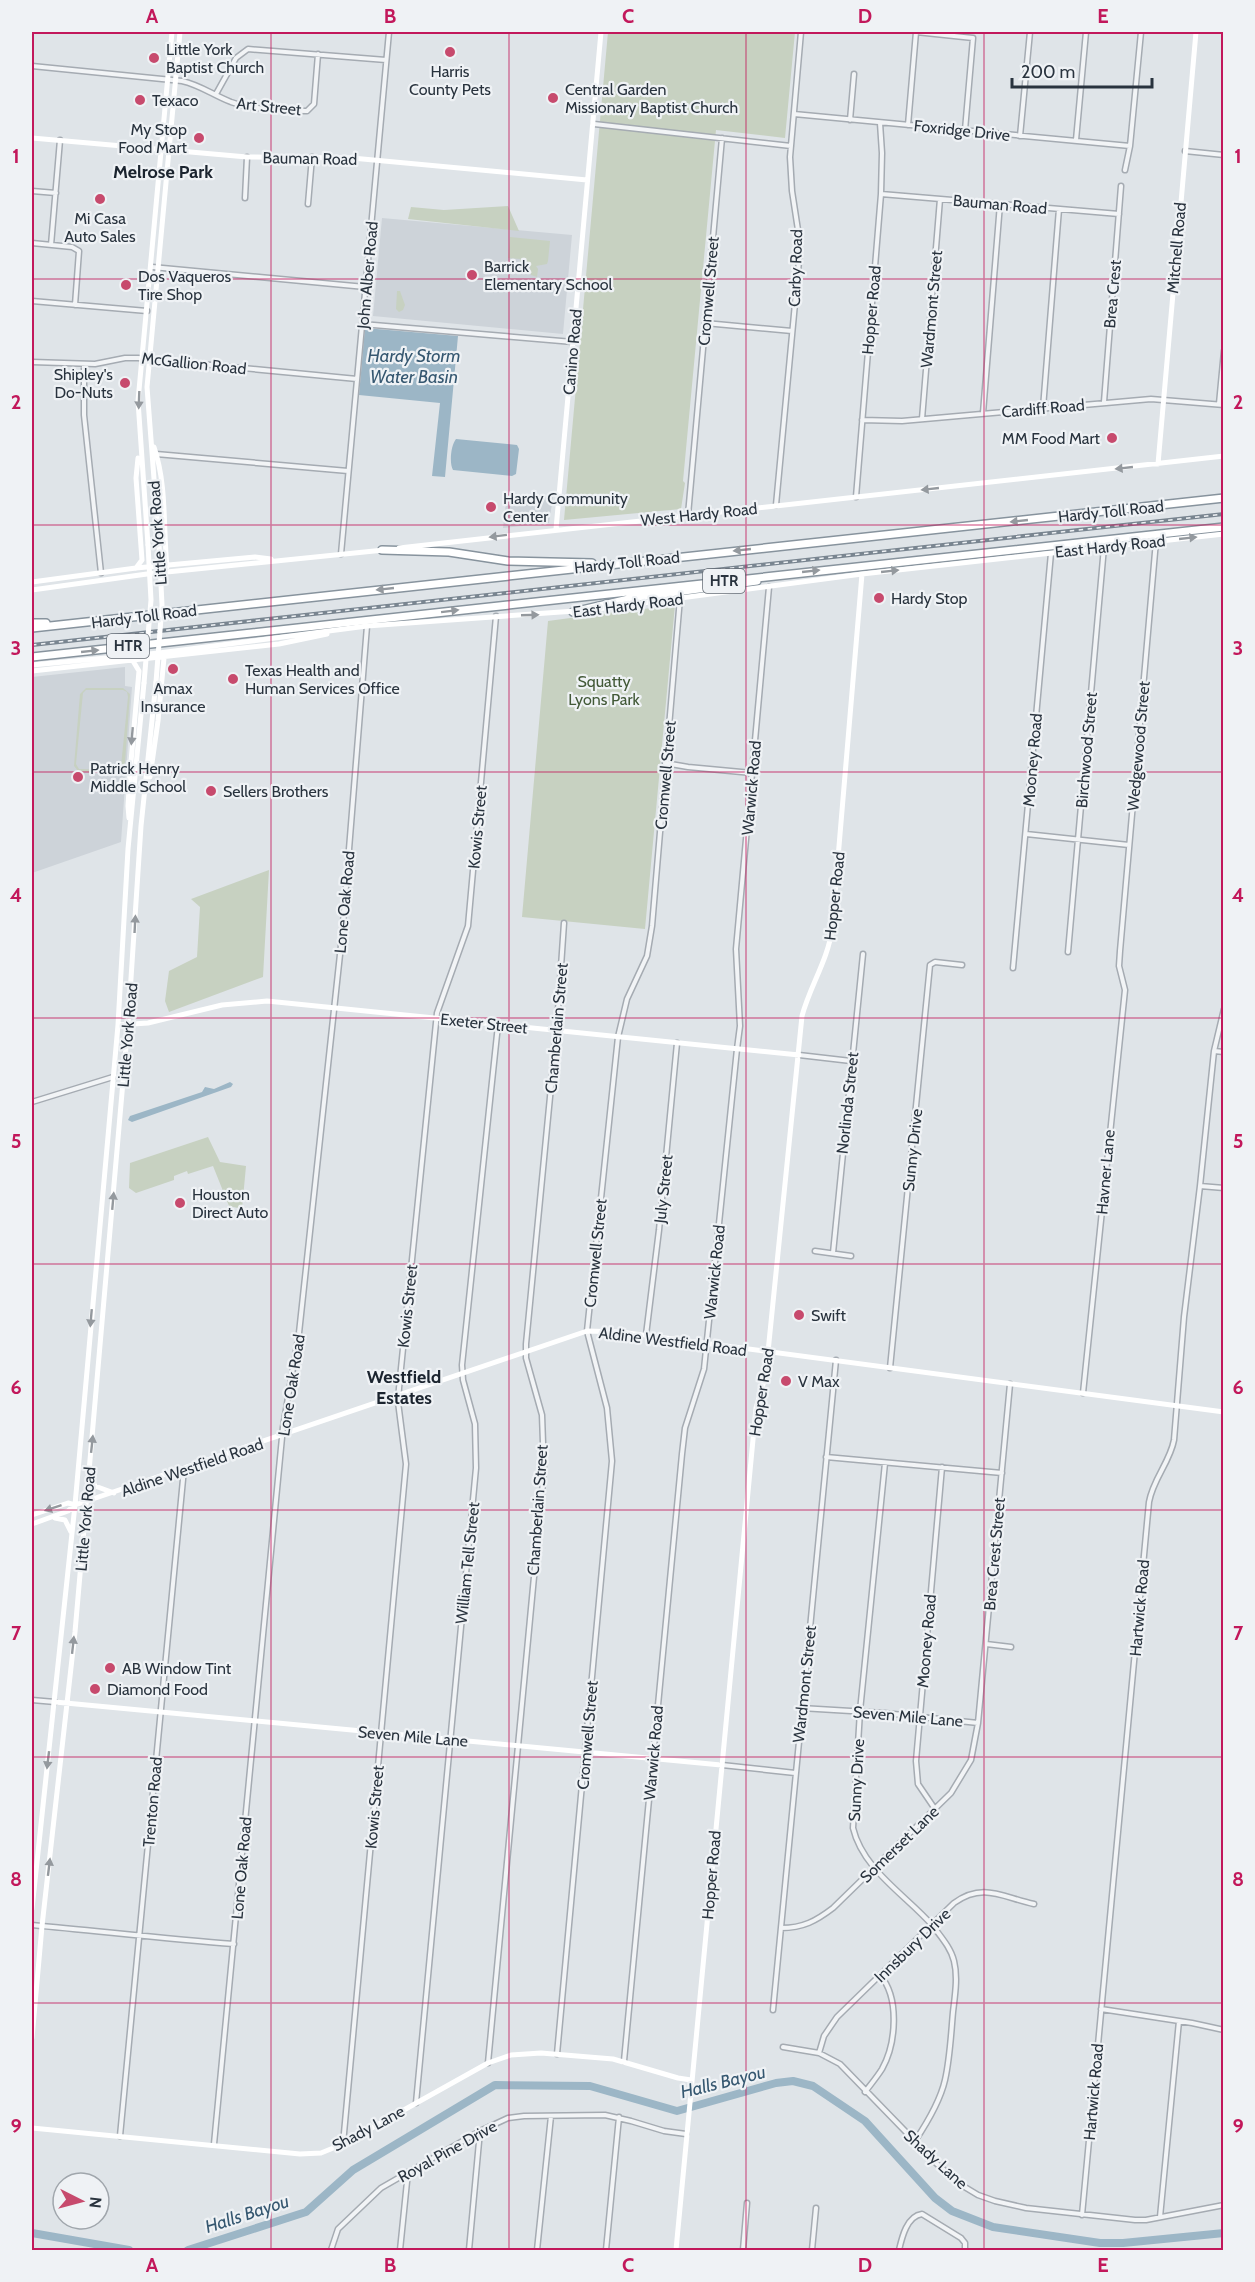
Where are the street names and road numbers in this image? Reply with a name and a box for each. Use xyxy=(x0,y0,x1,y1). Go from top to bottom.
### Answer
street label: Art Street xyxy=(236,94,303,119)
street label: Foxridge Drive xyxy=(913,116,1011,145)
street label: Bauman Road xyxy=(263,148,357,169)
street label: Bauman Road xyxy=(952,191,1048,218)
street label: Mitchell Road xyxy=(1163,202,1190,294)
street label: John Alber Road xyxy=(353,221,382,331)
street label: Carby Road xyxy=(785,229,806,307)
street label: Cromwell Street xyxy=(694,235,723,346)
street label: Wardmont Street xyxy=(917,249,946,368)
street label: Brea Crest xyxy=(1100,258,1125,329)
street label: Hopper Road xyxy=(858,265,885,355)
street label: Canino Road xyxy=(559,308,586,396)
street label: McGallion Road xyxy=(141,349,247,378)
street label: Cardiff Road xyxy=(1001,395,1085,422)
street label: Little York Road xyxy=(144,480,171,586)
street label: Hardy Toll Road xyxy=(1057,497,1165,526)
street label: West Hardy Road xyxy=(640,499,758,530)
street label: East Hardy Road xyxy=(1054,531,1166,562)
street label: Hardy Toll Road xyxy=(573,548,681,577)
road number: HTR xyxy=(703,569,745,593)
street label: East Hardy Road xyxy=(572,589,684,622)
street label: Hardy Toll Road xyxy=(90,601,198,632)
road number: HTR xyxy=(107,634,149,658)
street label: Wedgewood Street xyxy=(1123,680,1154,812)
street label: Birchwood Street xyxy=(1072,691,1101,809)
street label: Mooney Road xyxy=(1019,712,1046,808)
street label: Cromwell Street xyxy=(651,719,680,830)
street label: Warwick Road xyxy=(738,740,765,836)
street label: Kowis Street xyxy=(464,784,491,870)
street label: Lone Oak Road xyxy=(331,850,358,954)
street label: Hopper Road xyxy=(820,851,849,941)
street label: Chamberlain Street xyxy=(541,961,572,1094)
street label: Little York Road xyxy=(113,982,142,1088)
street label: Exeter Street xyxy=(439,1009,529,1038)
street label: Norlinda Street xyxy=(833,1051,862,1155)
street label: Sunny Drive xyxy=(899,1108,926,1192)
street label: Havner Lane xyxy=(1092,1129,1119,1215)
street label: July Street xyxy=(650,1153,677,1225)
street label: Cromwell Street xyxy=(580,1197,611,1308)
street label: Warwick Road xyxy=(700,1224,729,1320)
street label: Kowis Street xyxy=(394,1263,421,1349)
street label: Aldine Westfield Road xyxy=(598,1323,748,1360)
street label: Lone Oak Road xyxy=(274,1333,309,1437)
street label: Hopper Road xyxy=(745,1347,778,1438)
street label: Aldine Westfield Road xyxy=(119,1434,266,1501)
street label: Chamberlain Street xyxy=(523,1443,552,1576)
street label: Little York Road xyxy=(71,1466,100,1572)
street label: Brea Crest Street xyxy=(980,1496,1009,1611)
street label: William Tell Street xyxy=(452,1501,483,1625)
street label: Hartwick Road xyxy=(1126,1559,1153,1657)
street label: Mooney Road xyxy=(913,1593,940,1689)
street label: Wardmont Street xyxy=(789,1624,820,1744)
street label: Cromwell Street xyxy=(573,1679,602,1790)
street label: Seven Mile Lane xyxy=(852,1702,964,1731)
street label: Warwick Road xyxy=(640,1705,667,1801)
street label: Seven Mile Lane xyxy=(357,1722,469,1751)
street label: Sunny Drive xyxy=(845,1738,868,1822)
street label: Trenton Road xyxy=(139,1756,166,1848)
street label: Kowis Street xyxy=(361,1764,388,1850)
street label: Somerset Lane xyxy=(856,1802,943,1887)
street label: Lone Oak Road xyxy=(228,1816,255,1920)
street label: Hopper Road xyxy=(698,1830,725,1920)
street label: Innsbury Drive xyxy=(870,1904,954,1986)
street label: Hartwick Road xyxy=(1080,2043,1107,2141)
street label: Shady Lane xyxy=(329,2102,408,2155)
street label: Royal Pine Drive xyxy=(394,2116,500,2186)
street label: Shady Lane xyxy=(900,2126,971,2193)

